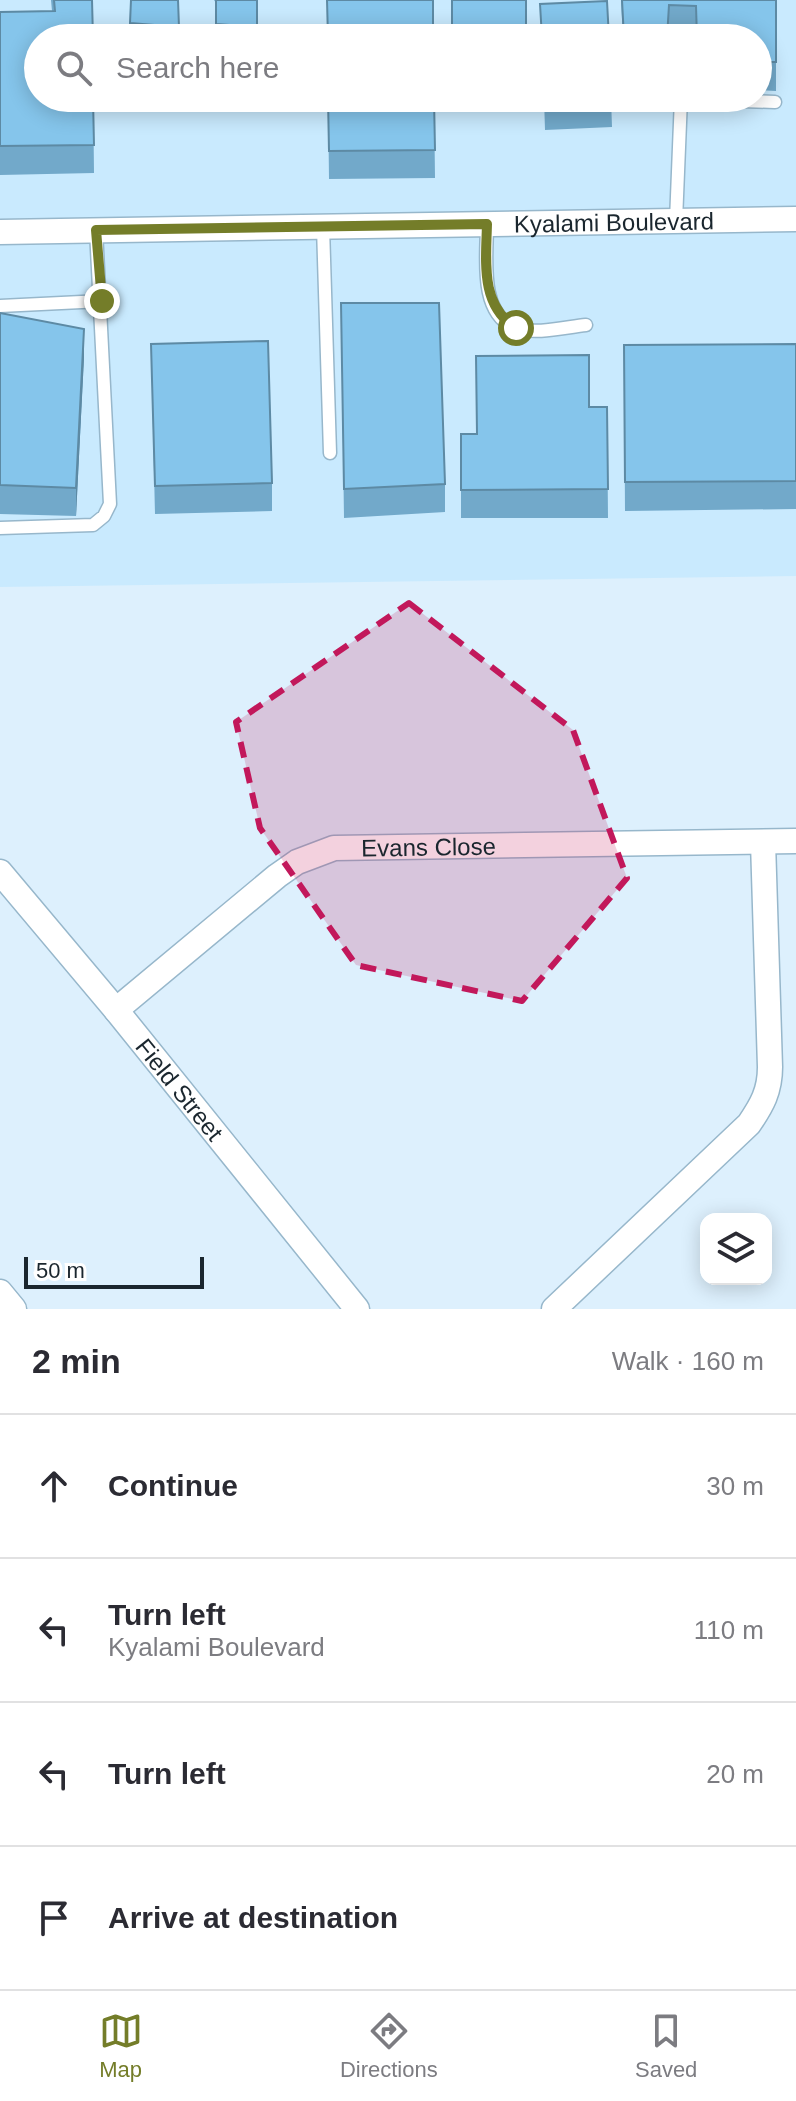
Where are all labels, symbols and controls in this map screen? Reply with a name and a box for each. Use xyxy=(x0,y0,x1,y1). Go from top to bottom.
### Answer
search box xyxy=(24,24,772,112)
icon: search xyxy=(52,46,96,90)
text: Search here xyxy=(116,51,279,84)
street label: Kyalami Boulevard xyxy=(514,207,714,237)
route end xyxy=(84,283,120,319)
route start xyxy=(498,310,534,346)
street label: Evans Close xyxy=(361,832,496,861)
street label: Field Street xyxy=(131,1033,229,1146)
map controls xyxy=(700,1213,772,1285)
button: layers xyxy=(700,1213,772,1285)
scale bar xyxy=(24,1253,204,1289)
text: 50 m xyxy=(36,1258,85,1283)
text: 2 min xyxy=(32,1342,121,1380)
text: Walk · 160 m xyxy=(612,1346,764,1376)
icon: ahead xyxy=(32,1464,76,1508)
text: Continue xyxy=(108,1469,238,1502)
text: 30 m xyxy=(706,1471,764,1501)
text: Turn left xyxy=(108,1598,226,1631)
icon: left xyxy=(32,1608,76,1652)
text: 110 m xyxy=(694,1615,764,1645)
text: Kyalami Boulevard xyxy=(108,1632,325,1662)
icon: left xyxy=(32,1752,76,1796)
text: Turn left xyxy=(108,1757,226,1790)
text: 20 m xyxy=(706,1759,764,1789)
icon: arrive xyxy=(32,1896,76,1940)
text: Arrive at destination xyxy=(108,1901,398,1934)
tab: Map xyxy=(99,2009,143,2083)
tab: Directions xyxy=(340,2009,438,2083)
tab: Saved xyxy=(635,2009,697,2083)

